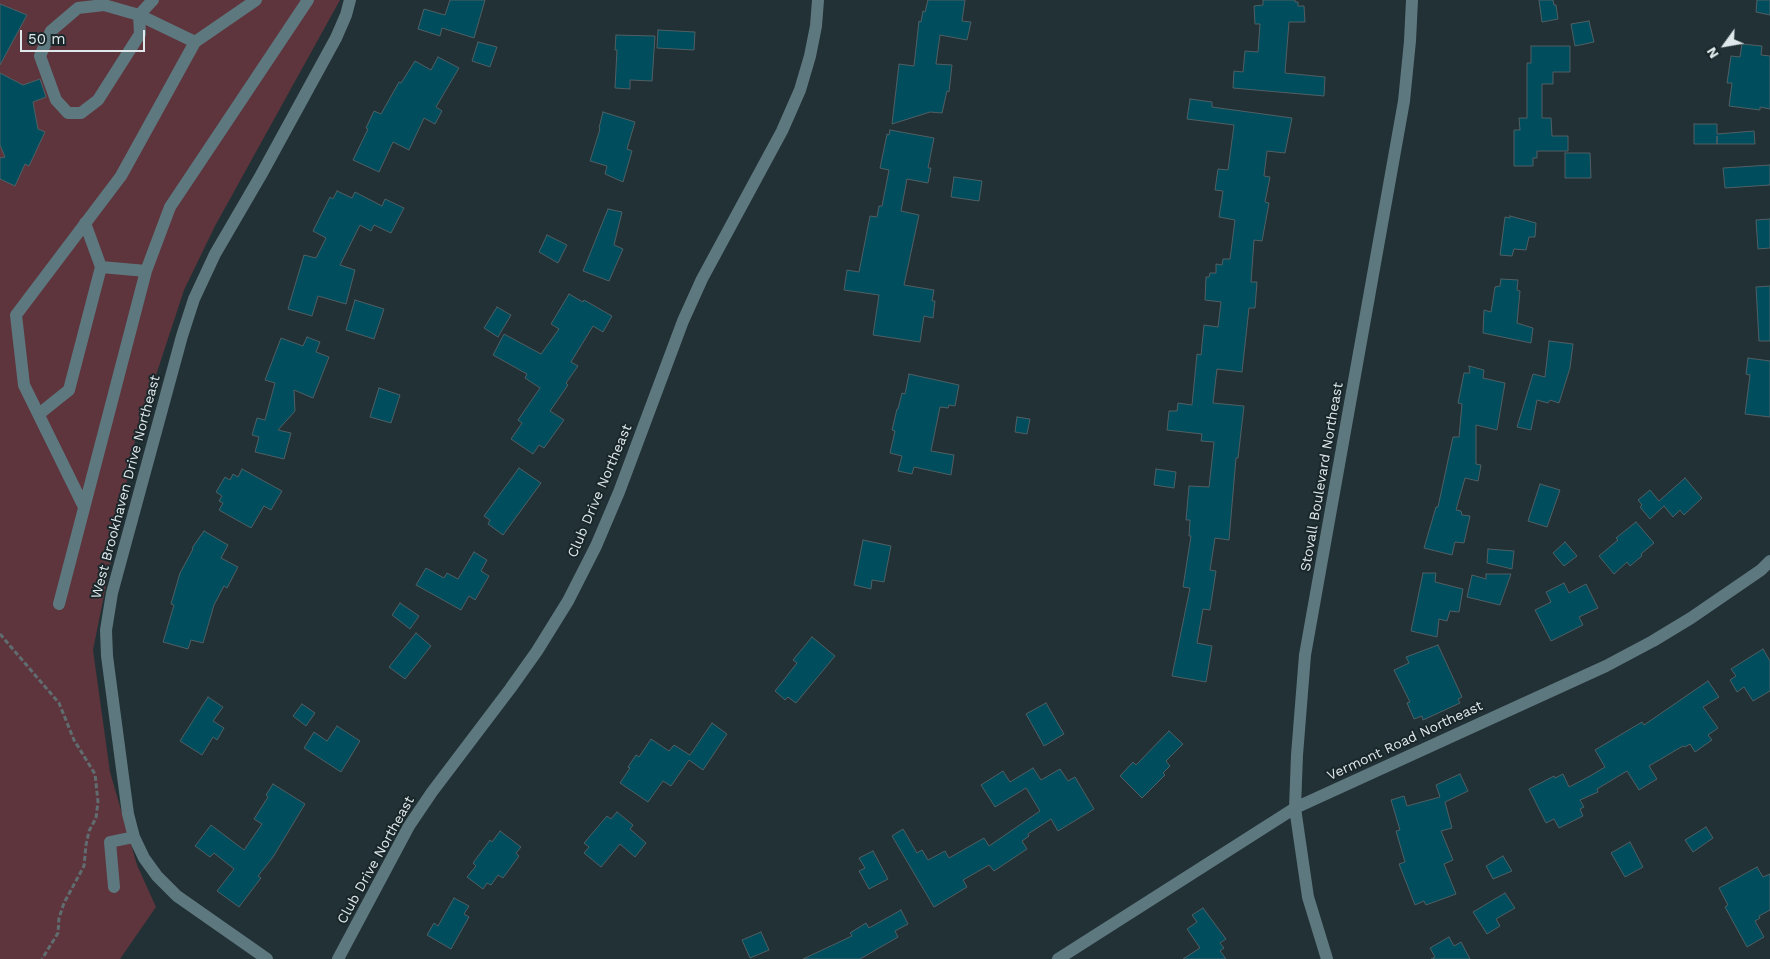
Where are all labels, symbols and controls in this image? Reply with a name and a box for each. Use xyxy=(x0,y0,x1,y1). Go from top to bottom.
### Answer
scale bar xyxy=(22,20,148,52)
north arrow xyxy=(1700,20,1750,70)
text: 50 m xyxy=(28,30,65,48)
text: N xyxy=(1703,44,1722,62)
street label: West Brookhaven Drive Northeast xyxy=(88,373,164,601)
street label: Stovall Boulevard Northeast xyxy=(1297,381,1347,573)
street label: Club Drive Northeast xyxy=(564,422,636,560)
street label: Vermont Road Northeast xyxy=(1325,698,1485,784)
street label: Club Drive Northeast xyxy=(334,793,418,927)

